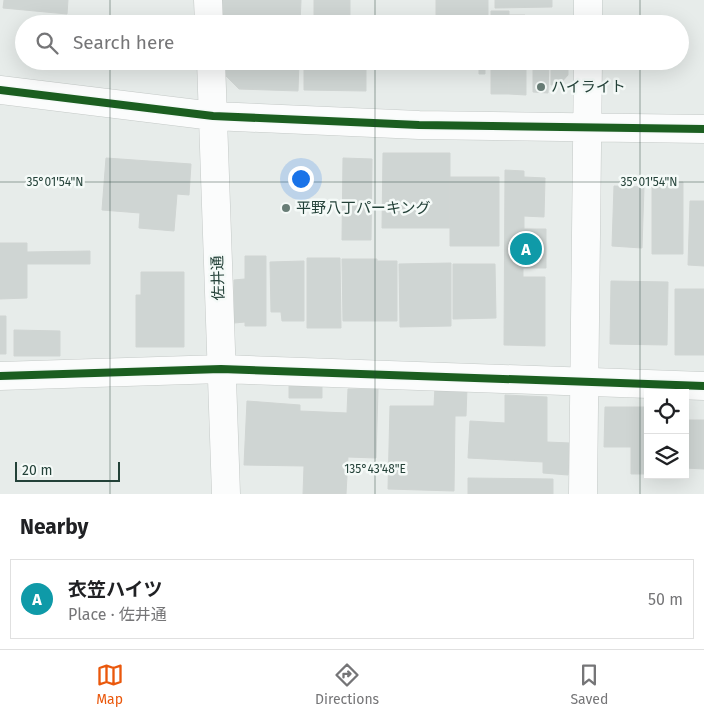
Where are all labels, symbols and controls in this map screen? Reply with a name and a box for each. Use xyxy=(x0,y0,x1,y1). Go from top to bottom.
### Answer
search box xyxy=(15,15,689,70)
icon: search xyxy=(33,29,61,57)
text: Search here xyxy=(73,31,174,54)
place label: ハイライト xyxy=(551,78,626,96)
marker: ハイライト xyxy=(535,81,547,93)
your location xyxy=(288,166,314,192)
text: 35°01'54"N xyxy=(26,175,84,189)
text: 35°01'54"N xyxy=(620,175,678,189)
place label: 平野八丁パーキング xyxy=(296,199,431,217)
marker: 平野八丁パーキング xyxy=(280,202,292,214)
pin: A xyxy=(510,230,542,268)
street label: 佐井通 xyxy=(208,255,228,301)
map controls xyxy=(644,389,689,479)
button: locate xyxy=(644,389,689,434)
button: layers xyxy=(644,434,689,479)
scale bar xyxy=(15,459,120,482)
text: 20 m xyxy=(22,462,52,479)
text: 135°43'48"E xyxy=(344,462,406,476)
text: Nearby xyxy=(20,514,88,540)
text: 衣笠ハイツ xyxy=(68,578,163,601)
text: A xyxy=(32,590,42,609)
text: 50 m xyxy=(648,590,683,609)
text: Place · 佐井通 xyxy=(68,605,167,624)
tab: Map xyxy=(96,661,124,708)
tab: Directions xyxy=(315,661,379,708)
tab: Saved xyxy=(570,661,608,708)

